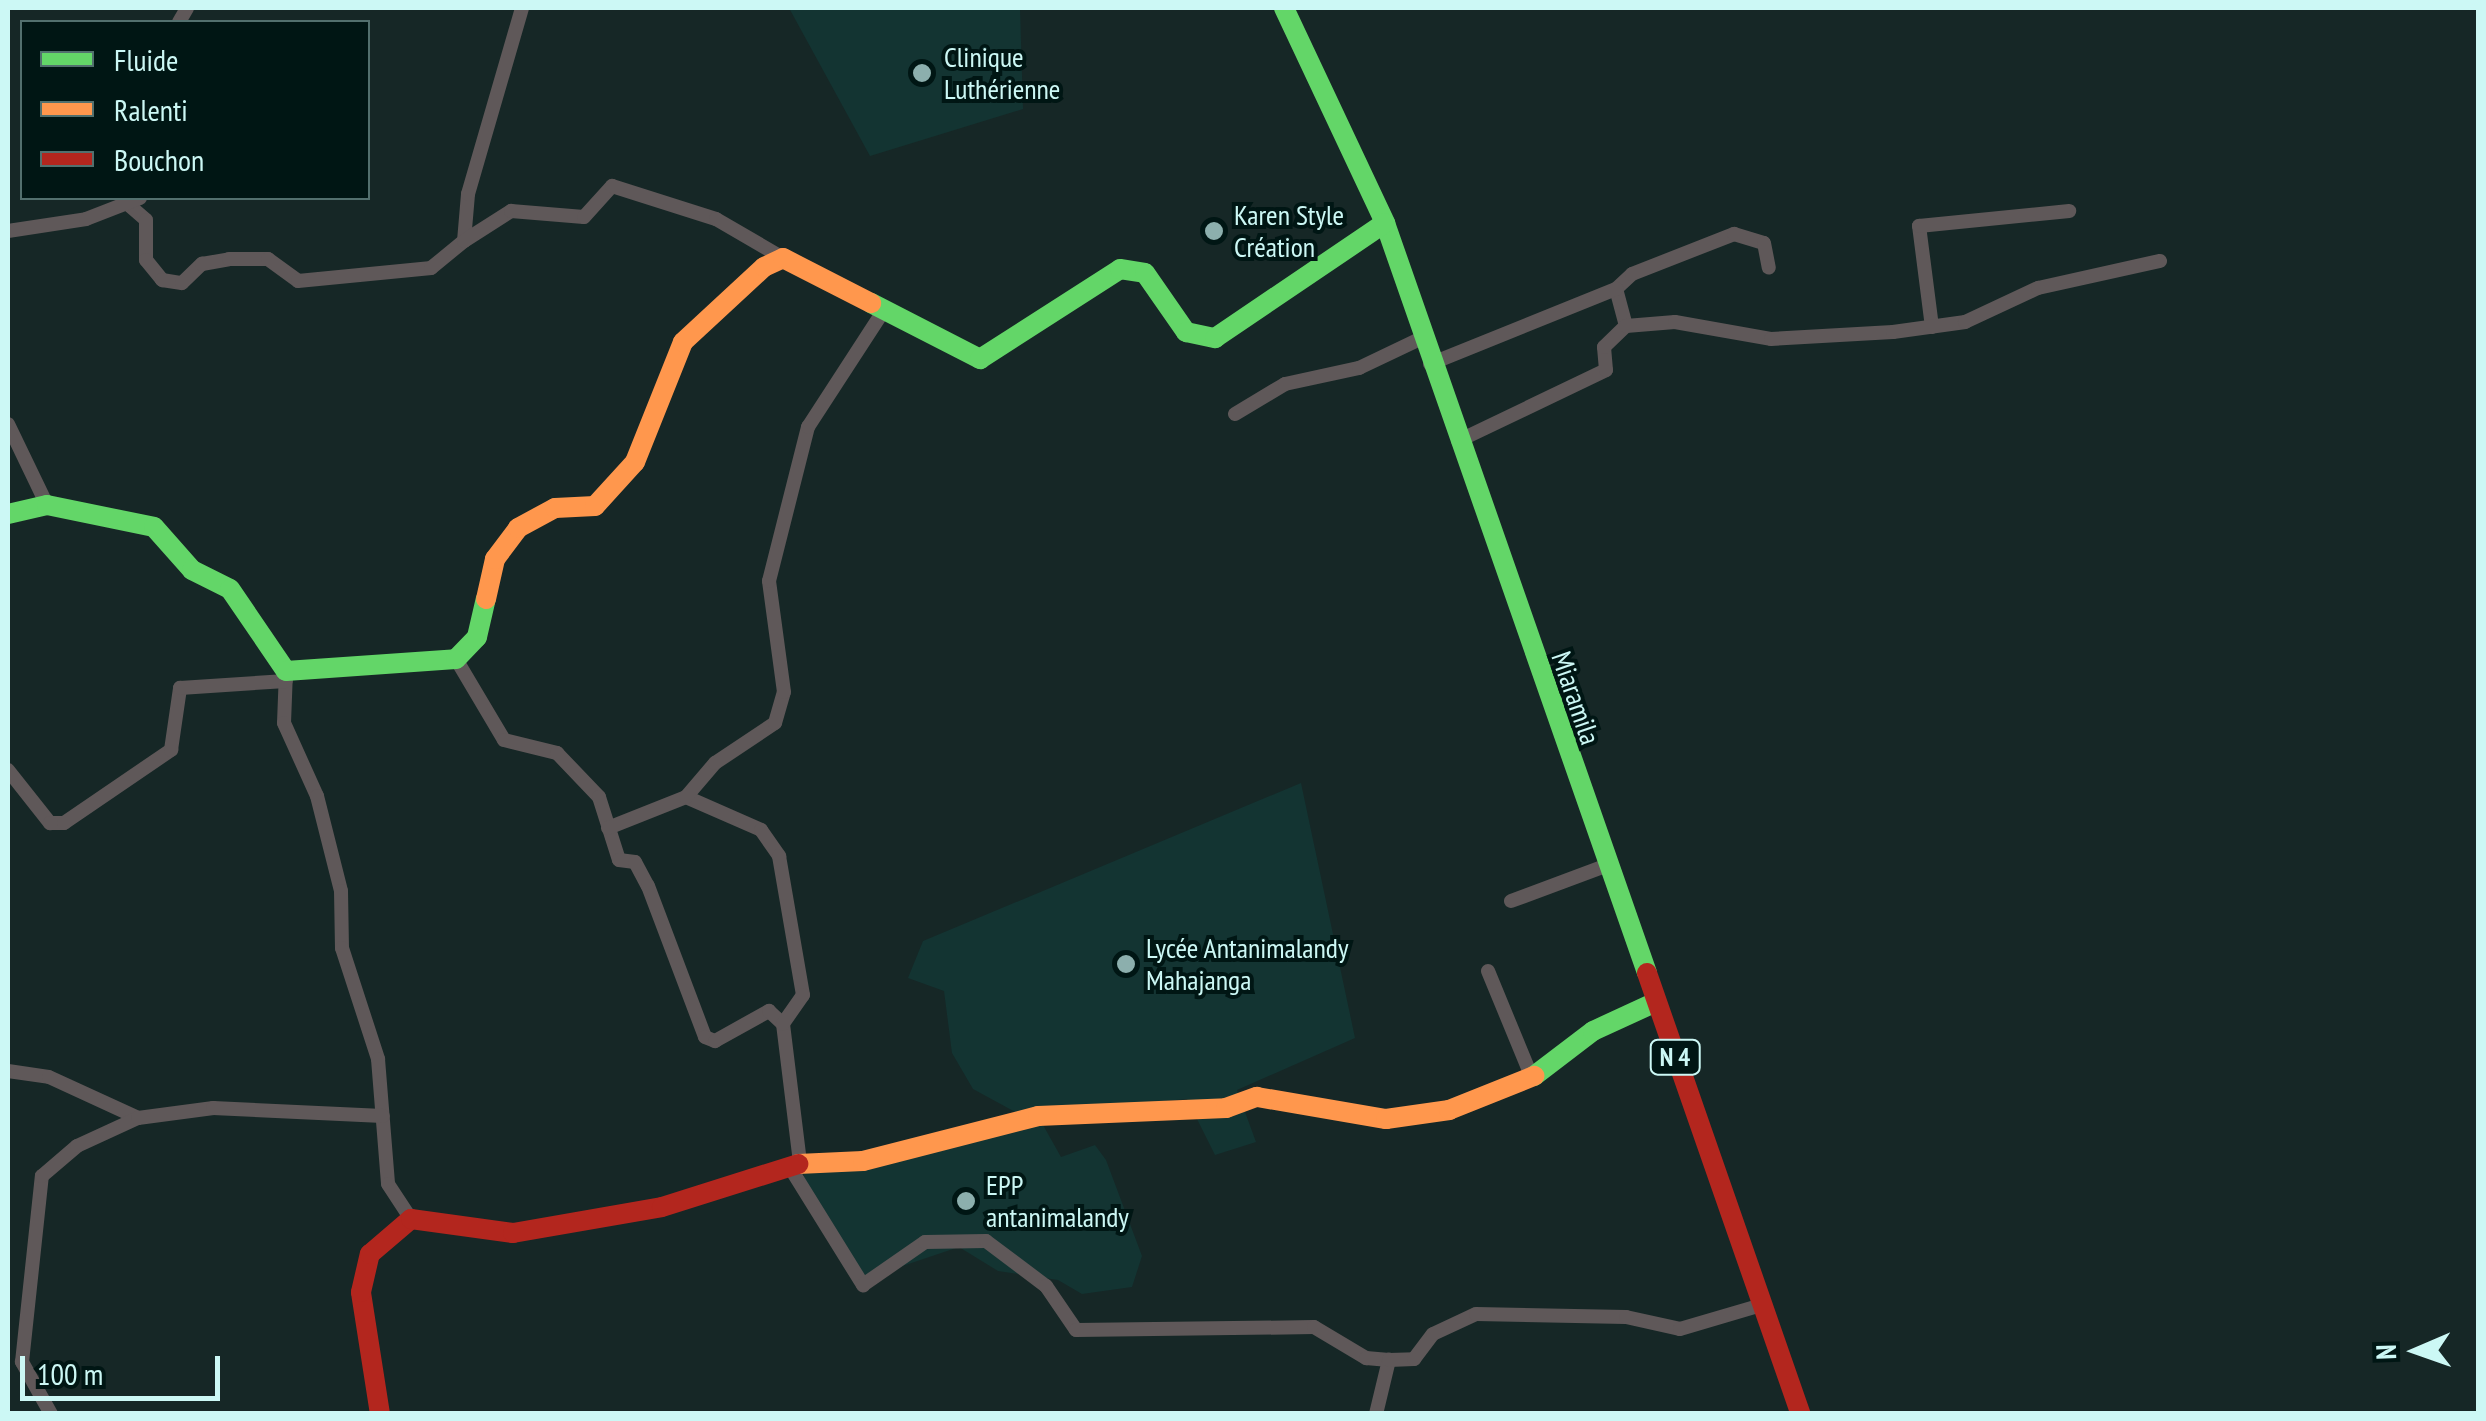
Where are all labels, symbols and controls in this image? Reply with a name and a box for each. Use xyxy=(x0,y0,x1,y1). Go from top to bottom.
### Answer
legend xyxy=(20,20,370,200)
text: Fluide xyxy=(114,40,178,79)
place label: Clinique Luthérienne xyxy=(944,40,1060,106)
marker: Clinique Luthérienne xyxy=(909,60,935,86)
text: Ralenti xyxy=(114,90,188,129)
text: Bouchon xyxy=(114,140,204,179)
place label: Karen Style Création xyxy=(1234,198,1344,264)
marker: Karen Style Création xyxy=(1203,220,1225,242)
street label: Miaramila xyxy=(1544,647,1608,749)
place label: Lycée Antanimalandy Mahajanga xyxy=(1146,931,1349,997)
marker: Lycée Antanimalandy Mahajanga xyxy=(1115,953,1137,975)
road number: N 4 xyxy=(1648,1037,1702,1077)
place label: EPP antanimalandy xyxy=(986,1168,1129,1234)
marker: EPP antanimalandy xyxy=(955,1190,977,1212)
north arrow xyxy=(2366,1301,2466,1401)
scale bar xyxy=(25,1336,225,1398)
text: N xyxy=(2367,1344,2404,1360)
text: 100 m xyxy=(37,1354,103,1393)

